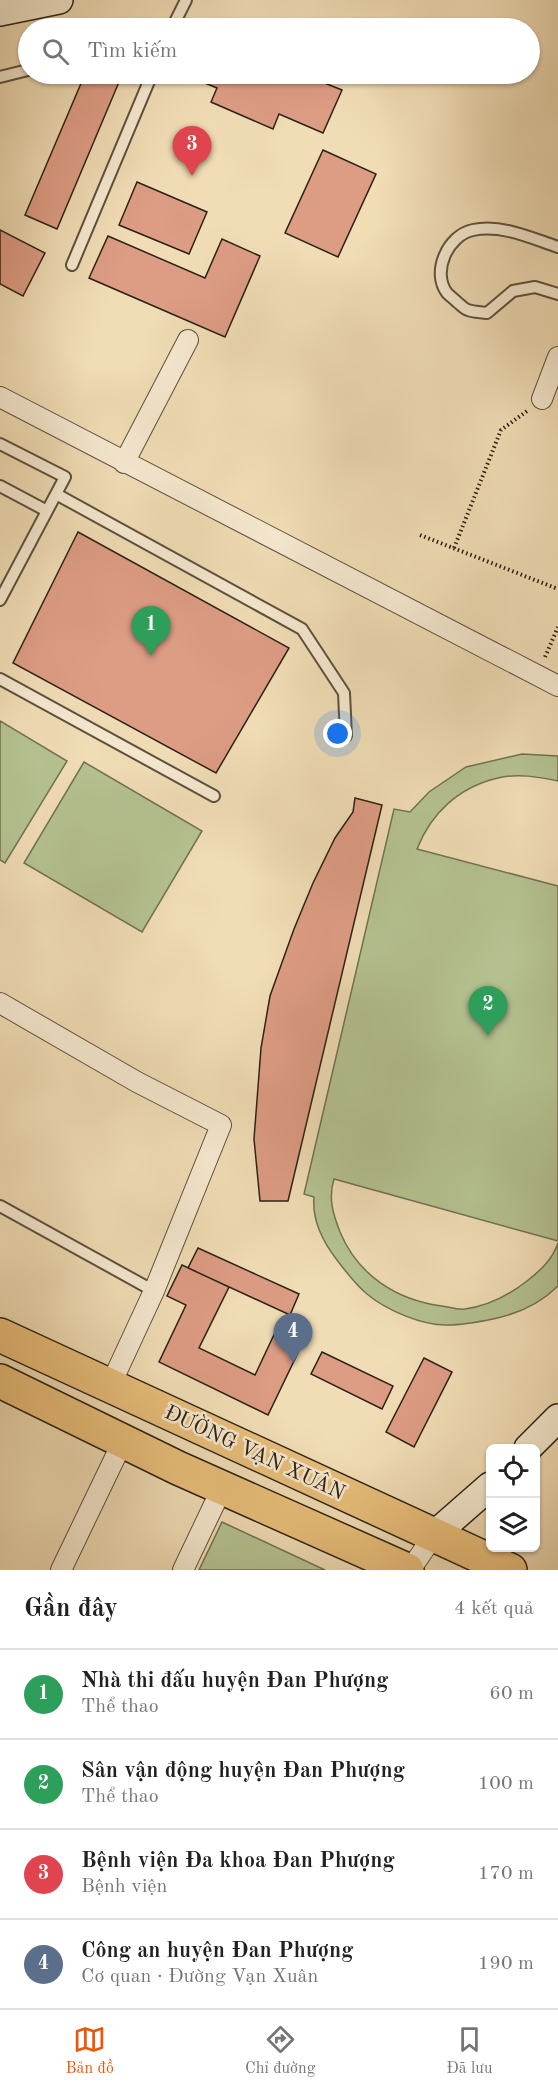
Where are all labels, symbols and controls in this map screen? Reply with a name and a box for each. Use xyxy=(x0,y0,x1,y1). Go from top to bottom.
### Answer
search box xyxy=(18,18,540,84)
icon: search xyxy=(39,35,72,68)
text: Tìm kiếm xyxy=(87,40,177,62)
pin: 3 xyxy=(172,126,212,176)
pin: 1 xyxy=(132,606,170,656)
your location xyxy=(323,719,352,748)
pin: 2 xyxy=(468,986,508,1036)
pin: 4 xyxy=(274,1314,312,1363)
street label: ĐƯỜNG VẠN XUÂN xyxy=(161,1398,350,1504)
map controls xyxy=(486,1444,540,1552)
button: locate xyxy=(486,1444,540,1498)
button: layers xyxy=(486,1498,540,1552)
text: Gần đây xyxy=(24,1596,118,1622)
text: 4 kết quả xyxy=(454,1599,534,1619)
text: Nhà thi đấu huyện Đan Phượng xyxy=(81,1670,388,1692)
text: 1 xyxy=(38,1684,49,1704)
text: 60 m xyxy=(489,1684,534,1704)
text: Thể thao xyxy=(81,1697,159,1717)
text: Sân vận động huyện Đan Phượng xyxy=(81,1760,405,1782)
text: 2 xyxy=(38,1774,49,1794)
text: 100 m xyxy=(478,1774,534,1794)
text: Thể thao xyxy=(81,1787,159,1807)
text: Bệnh viện Đa khoa Đan Phượng xyxy=(81,1850,395,1872)
text: 3 xyxy=(38,1864,49,1884)
text: 170 m xyxy=(478,1864,534,1884)
text: Bệnh viện xyxy=(81,1877,167,1897)
text: Công an huyện Đan Phượng xyxy=(81,1940,353,1962)
text: 4 xyxy=(38,1954,49,1974)
text: 190 m xyxy=(478,1954,534,1974)
text: Cơ quan · Đường Vạn Xuân xyxy=(81,1967,318,1987)
tab: Bản đồ xyxy=(66,2023,114,2079)
tab: Chỉ đường xyxy=(245,2023,315,2079)
tab: Đã lưu xyxy=(446,2023,492,2079)

